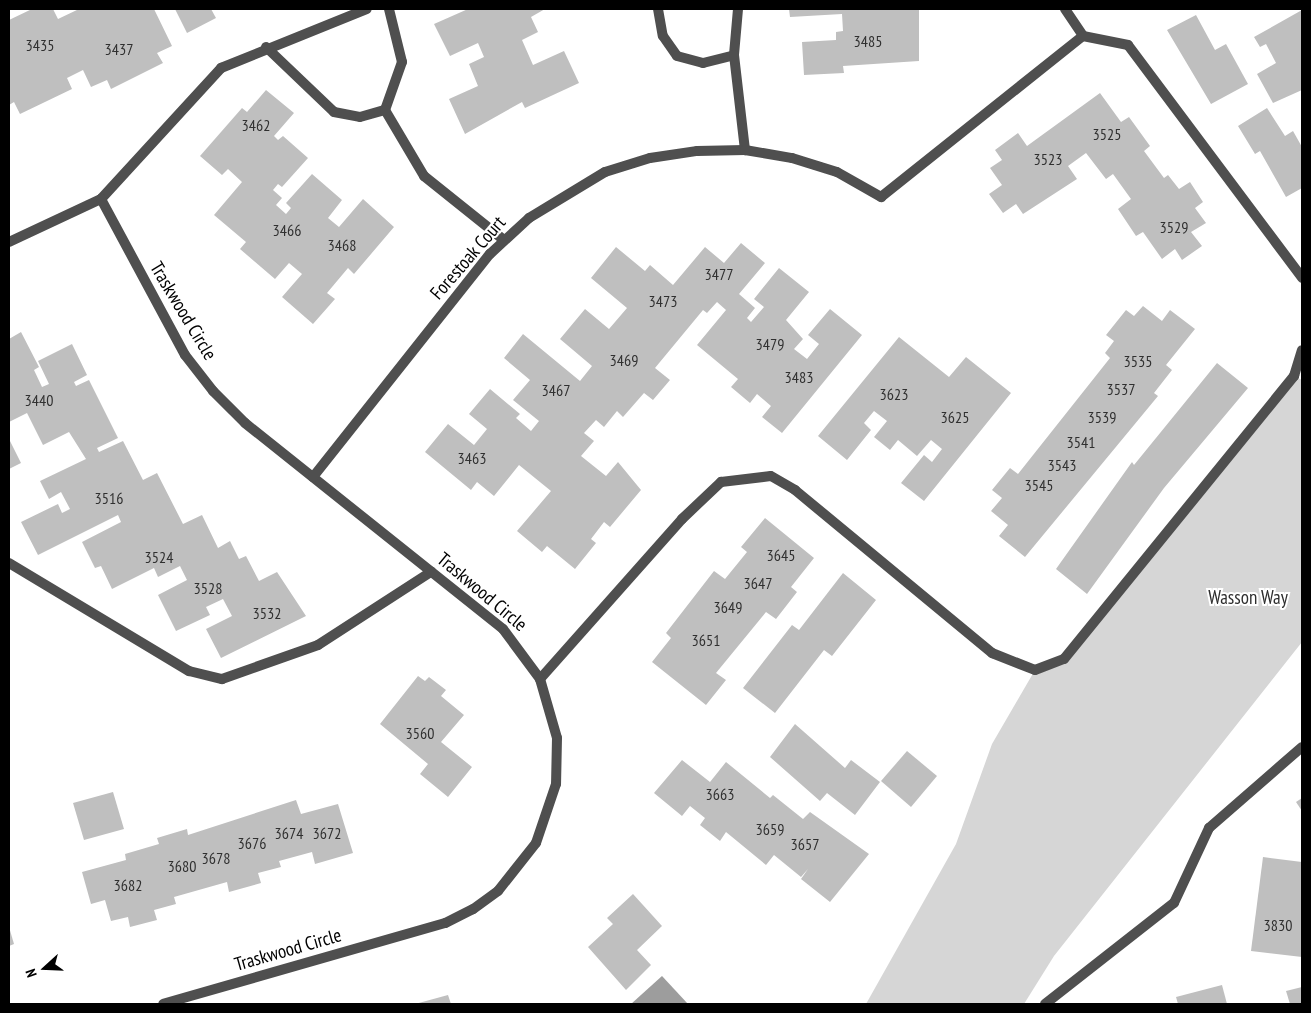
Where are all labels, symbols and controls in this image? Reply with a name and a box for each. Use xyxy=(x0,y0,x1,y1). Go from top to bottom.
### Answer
house number: 3485 xyxy=(854,31,882,51)
house number: 3435 xyxy=(26,35,54,55)
house number: 3437 xyxy=(105,39,133,59)
house number: 3462 xyxy=(242,115,270,135)
house number: 3525 xyxy=(1093,124,1121,144)
house number: 3523 xyxy=(1034,149,1062,169)
street label: Forestoak Court xyxy=(426,212,510,304)
house number: 3529 xyxy=(1160,217,1188,237)
house number: 3466 xyxy=(273,220,301,240)
house number: 3468 xyxy=(328,235,356,255)
street label: Traskwood Circle xyxy=(145,258,221,364)
house number: 3477 xyxy=(705,264,733,284)
house number: 3473 xyxy=(649,291,677,311)
house number: 3479 xyxy=(756,334,784,354)
house number: 3469 xyxy=(610,350,638,370)
house number: 3535 xyxy=(1124,351,1152,371)
house number: 3483 xyxy=(785,367,813,387)
house number: 3537 xyxy=(1107,379,1135,399)
house number: 3467 xyxy=(542,380,570,400)
house number: 3623 xyxy=(880,384,908,404)
house number: 3440 xyxy=(25,390,53,410)
house number: 3625 xyxy=(941,407,969,427)
house number: 3539 xyxy=(1088,407,1116,427)
house number: 3541 xyxy=(1067,432,1095,452)
house number: 3463 xyxy=(458,448,486,468)
house number: 3543 xyxy=(1048,455,1076,475)
house number: 3545 xyxy=(1025,475,1053,495)
house number: 3516 xyxy=(95,488,123,508)
house number: 3645 xyxy=(767,545,795,565)
house number: 3524 xyxy=(145,547,173,567)
street label: Traskwood Circle xyxy=(432,548,532,636)
house number: 3647 xyxy=(744,573,772,593)
house number: 3528 xyxy=(194,578,222,598)
park label: Wasson Way xyxy=(1208,587,1288,609)
house number: 3649 xyxy=(714,597,742,617)
house number: 3532 xyxy=(253,603,281,623)
house number: 3651 xyxy=(692,630,720,650)
house number: 3560 xyxy=(406,723,434,743)
house number: 3663 xyxy=(706,784,734,804)
house number: 3659 xyxy=(756,819,784,839)
house number: 3674 xyxy=(275,823,303,843)
house number: 3672 xyxy=(313,823,341,843)
house number: 3676 xyxy=(238,833,266,853)
house number: 3657 xyxy=(791,834,819,854)
house number: 3678 xyxy=(202,848,230,868)
house number: 3680 xyxy=(168,856,196,876)
house number: 3682 xyxy=(114,875,142,895)
house number: 3830 xyxy=(1264,915,1292,935)
street label: Traskwood Circle xyxy=(232,924,344,976)
north arrow xyxy=(20,943,70,993)
text: N xyxy=(21,966,41,980)

